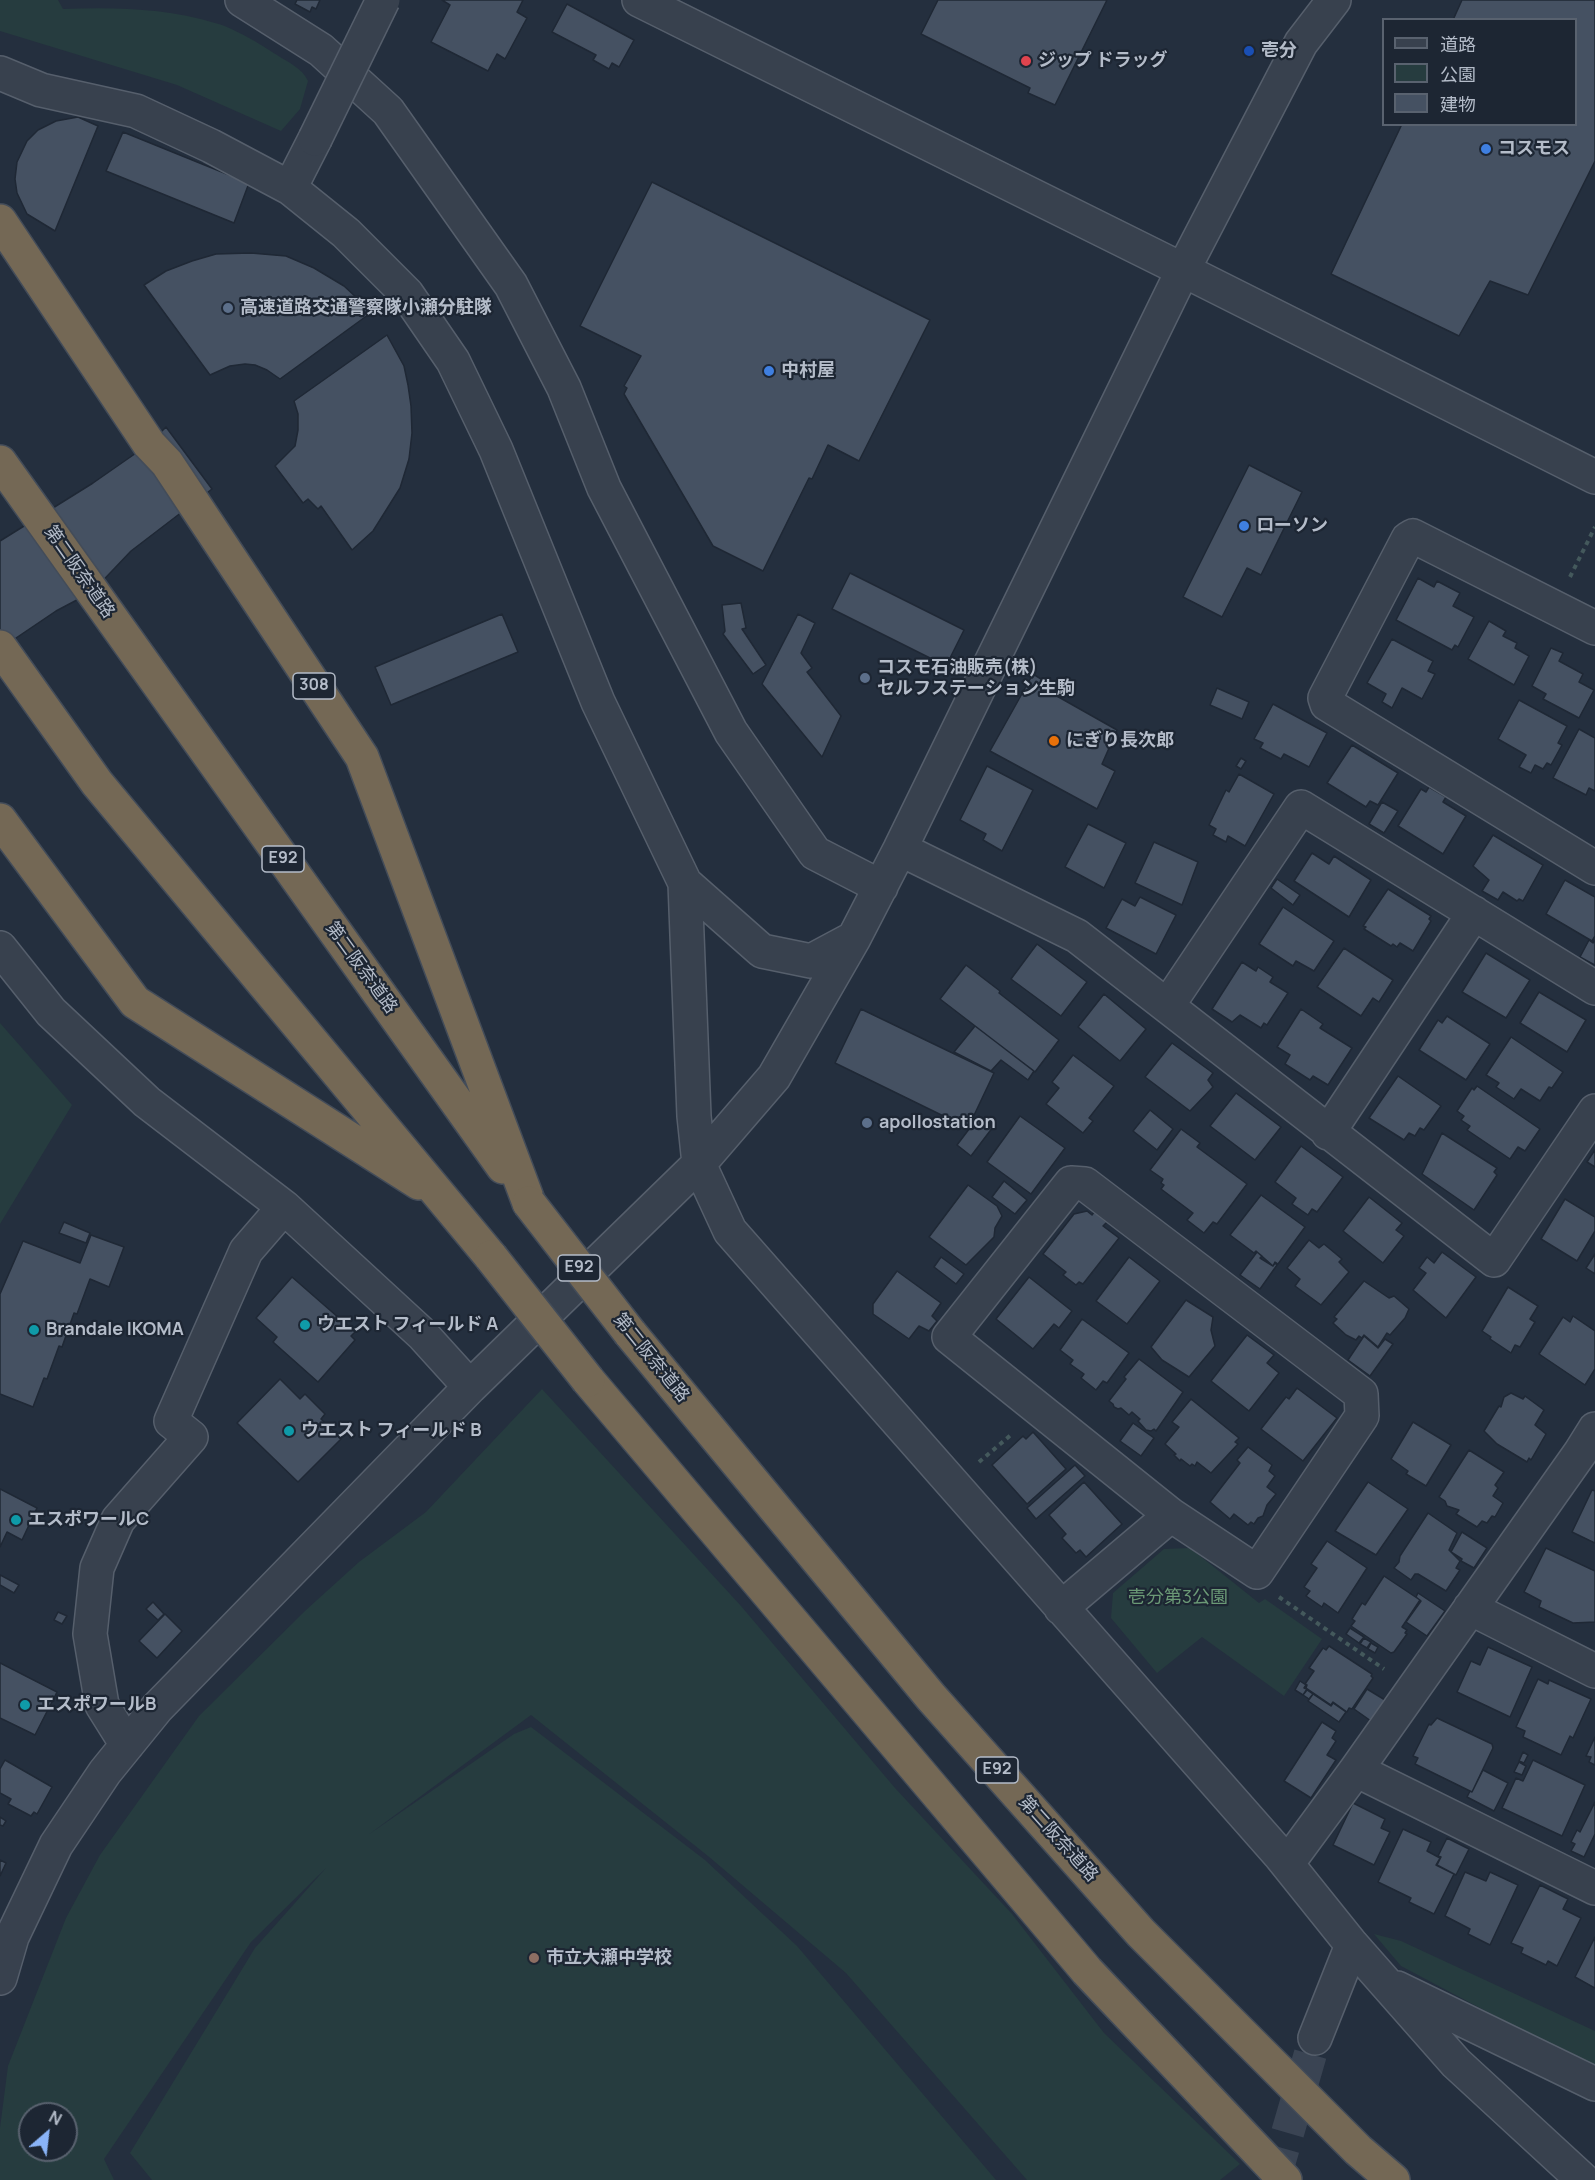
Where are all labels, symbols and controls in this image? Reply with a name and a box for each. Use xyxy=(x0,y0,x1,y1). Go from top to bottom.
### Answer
legend xyxy=(1382,18,1577,126)
text: 道路 xyxy=(1440,32,1476,56)
place label: 壱分 xyxy=(1261,40,1297,62)
marker: 壱分 xyxy=(1242,44,1256,58)
place label: ジップ ドラッグ xyxy=(1038,50,1168,72)
marker: ジップ ドラッグ xyxy=(1019,54,1033,68)
text: 公園 xyxy=(1440,62,1476,86)
text: 建物 xyxy=(1440,92,1476,116)
place label: コスモス xyxy=(1498,138,1570,160)
marker: コスモス xyxy=(1479,142,1493,156)
place label: 高速道路交通警察隊小瀬分駐隊 xyxy=(240,297,492,319)
marker: 高速道路交通警察隊小瀬分駐隊 xyxy=(221,301,235,315)
place label: 中村屋 xyxy=(781,360,835,382)
marker: 中村屋 xyxy=(762,364,776,378)
place label: ローソン xyxy=(1256,515,1328,537)
marker: ローソン xyxy=(1237,519,1251,533)
street label: 第二阪奈道路 xyxy=(39,522,119,622)
place label: コスモ石油販売(株) セルフステーション生駒 xyxy=(877,657,1075,700)
marker: コスモ石油販売(株) セルフステーション生駒 xyxy=(858,671,872,685)
road number: 308 xyxy=(293,673,335,699)
place label: にぎり長次郎 xyxy=(1066,730,1174,752)
marker: にぎり長次郎 xyxy=(1047,734,1061,748)
road number: E92 xyxy=(262,846,304,872)
street label: 第二阪奈道路 xyxy=(321,918,401,1018)
place label: apollostation xyxy=(879,1112,996,1134)
marker: apollostation xyxy=(860,1116,874,1130)
road number: E92 xyxy=(558,1255,600,1281)
street label: 第二阪奈道路 xyxy=(609,1309,693,1407)
place label: ウエスト フィールド A xyxy=(317,1314,498,1336)
marker: ウエスト フィールド A xyxy=(298,1318,312,1332)
place label: Brandale IKOMA xyxy=(46,1319,184,1341)
marker: Brandale IKOMA xyxy=(27,1323,41,1337)
place label: ウエスト フィールド B xyxy=(301,1420,482,1442)
marker: ウエスト フィールド B xyxy=(282,1424,296,1438)
place label: エスポワールC xyxy=(28,1509,149,1531)
marker: エスポワールC xyxy=(9,1513,23,1527)
park label: 壱分第3公園 xyxy=(1128,1587,1228,1609)
place label: エスポワールB xyxy=(37,1694,156,1716)
marker: エスポワールB xyxy=(18,1698,32,1712)
road number: E92 xyxy=(976,1757,1018,1783)
street label: 第二阪奈道路 xyxy=(1014,1792,1102,1886)
place label: 市立大瀬中学校 xyxy=(546,1947,672,1969)
marker: 市立大瀬中学校 xyxy=(527,1951,541,1965)
north arrow xyxy=(18,2102,78,2162)
text: N xyxy=(45,2105,66,2130)

